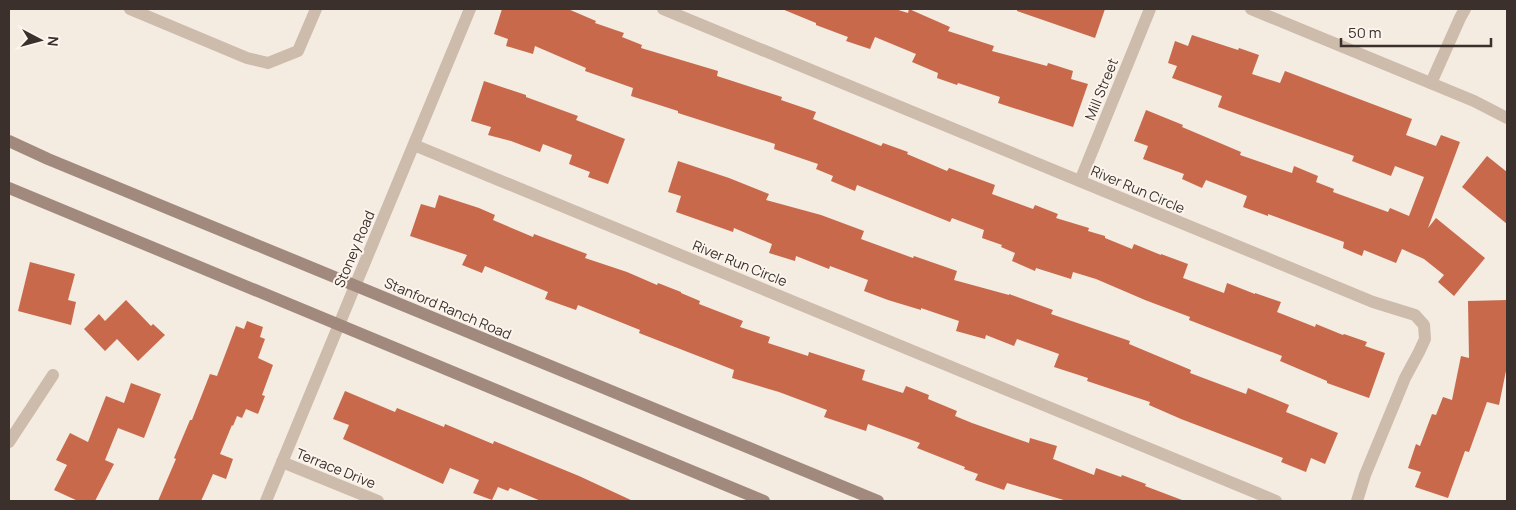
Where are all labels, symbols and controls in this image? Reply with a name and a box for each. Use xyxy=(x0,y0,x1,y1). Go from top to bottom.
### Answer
north arrow xyxy=(15,15,65,65)
scale bar xyxy=(1341,15,1491,47)
text: 50 m xyxy=(1348,22,1382,43)
text: N xyxy=(43,35,63,47)
street label: Mill Street xyxy=(1080,55,1122,123)
street label: River Run Circle xyxy=(1088,161,1188,217)
street label: Stoney Road xyxy=(329,208,379,290)
street label: River Run Circle xyxy=(690,235,790,291)
street label: Stanford Ranch Road xyxy=(382,273,514,343)
street label: Terrace Drive xyxy=(293,443,379,493)

